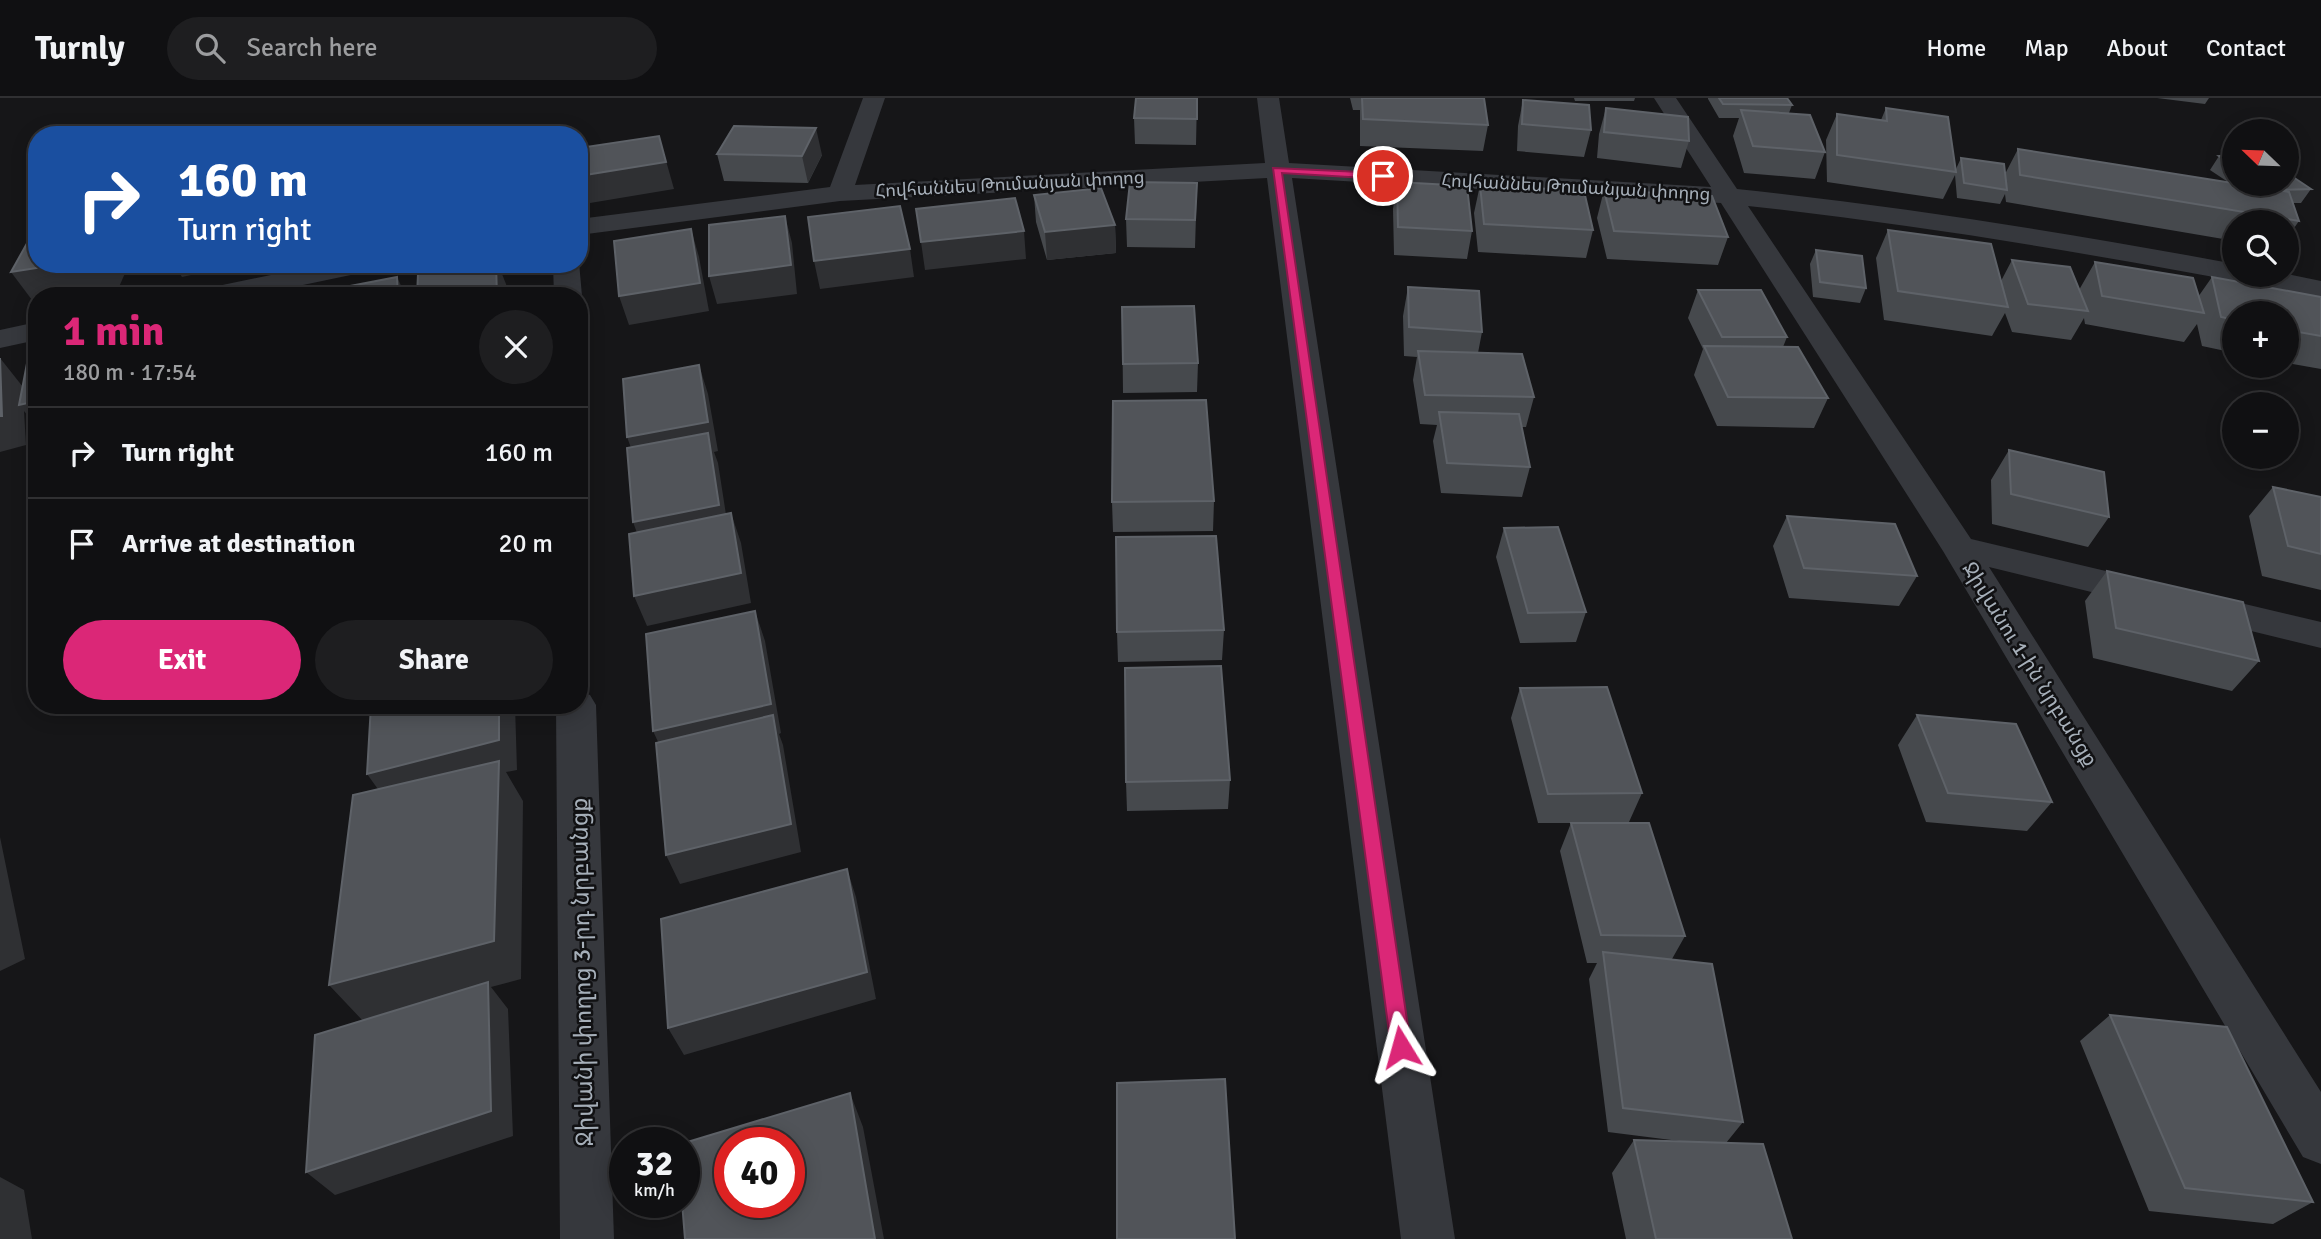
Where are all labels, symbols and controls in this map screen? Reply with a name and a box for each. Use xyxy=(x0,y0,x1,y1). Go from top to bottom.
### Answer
search box xyxy=(167,17,657,80)
text: Turnly xyxy=(35,28,125,69)
icon: search xyxy=(191,29,229,67)
text: Search here xyxy=(247,32,378,64)
text: Home xyxy=(1926,33,1986,63)
text: Map xyxy=(2024,33,2069,63)
text: About xyxy=(2107,33,2168,63)
text: Contact xyxy=(2206,33,2286,63)
north arrow xyxy=(2222,119,2300,196)
map controls xyxy=(2222,119,2299,469)
pin xyxy=(1353,146,1413,206)
text: 160 m xyxy=(178,150,308,210)
icon: right xyxy=(63,154,154,245)
icon: arrive xyxy=(1364,157,1402,195)
street label: Հովհաննես Թումանյան փողոց xyxy=(875,166,1145,202)
street label: Հովհաննես Թումանյան փողոց xyxy=(1441,169,1711,205)
text: Turn right xyxy=(178,210,311,249)
button: search xyxy=(2222,210,2299,287)
button: + xyxy=(2222,301,2299,378)
text: 1 min xyxy=(63,306,164,357)
button: close xyxy=(479,310,553,384)
text: 180 m · 17:54 xyxy=(63,358,197,387)
button: − xyxy=(2222,392,2299,469)
icon: right xyxy=(63,434,101,472)
text: Turn right xyxy=(122,437,234,469)
text: 160 m xyxy=(484,437,553,469)
icon: arrive xyxy=(63,525,101,563)
text: Arrive at destination xyxy=(122,528,355,560)
text: 20 m xyxy=(498,528,553,560)
street label: Ջիվանու 1-ին նրբանցք xyxy=(1956,557,2104,771)
button: Exit xyxy=(63,620,301,700)
button: Share xyxy=(315,620,553,700)
street label: Ջիվանի փողոց 3-րդ նրբանցք xyxy=(564,797,600,1147)
position arrow xyxy=(1364,1010,1438,1084)
speed limit sign: 40 xyxy=(714,1127,805,1218)
text: 32 xyxy=(636,1142,673,1185)
text: km/h xyxy=(634,1179,675,1201)

